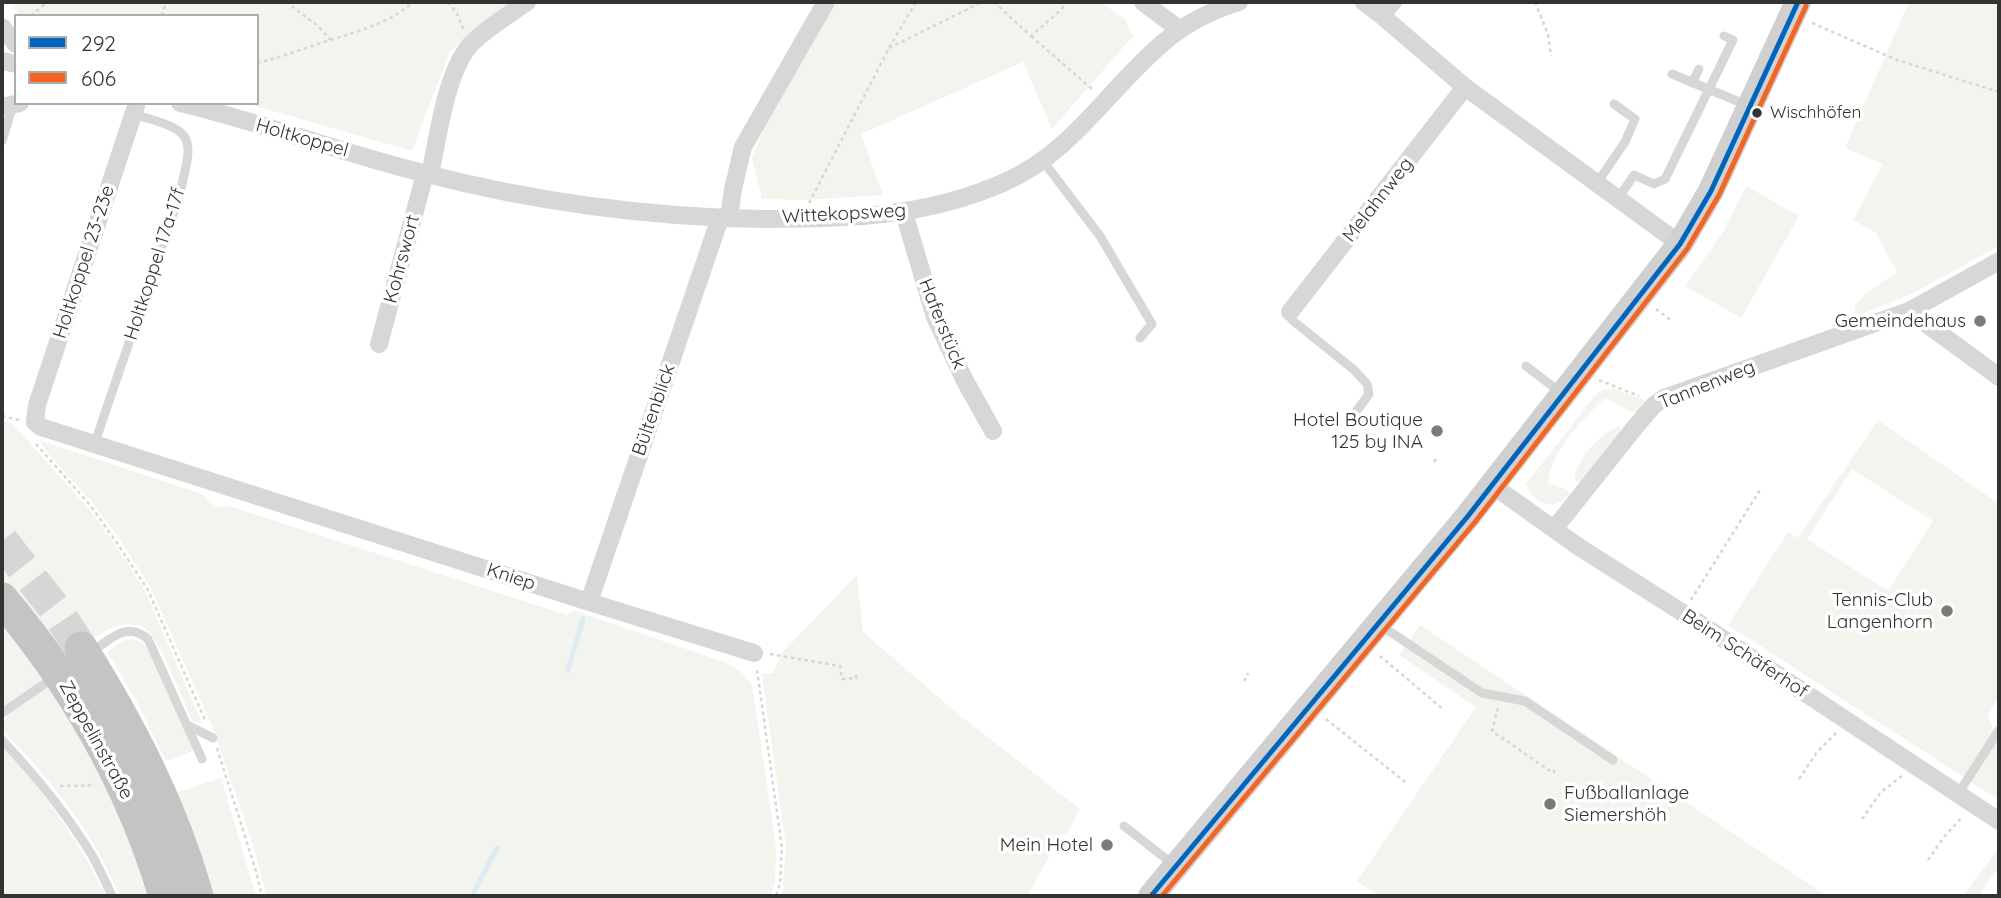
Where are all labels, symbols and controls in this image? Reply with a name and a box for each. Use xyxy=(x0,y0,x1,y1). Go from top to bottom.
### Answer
legend xyxy=(14,14,259,105)
text: 292 xyxy=(81,30,116,56)
text: 606 xyxy=(81,65,116,91)
place label: Wischhöfen xyxy=(1770,103,1861,123)
marker: Wischhöfen xyxy=(1750,106,1764,120)
street label: Holtkoppel xyxy=(253,114,351,162)
street label: Melahnweg xyxy=(1338,153,1418,247)
street label: Holtkoppel 23-23e xyxy=(49,183,119,341)
street label: Holtkoppel 17a-17f xyxy=(120,185,190,343)
street label: Wittekopsweg xyxy=(781,199,907,229)
street label: Kohrswort xyxy=(379,212,425,306)
street label: Haferstück xyxy=(914,275,970,373)
place label: Gemeindehaus xyxy=(1835,310,1966,332)
marker: Gemeindehaus xyxy=(1972,313,1988,329)
street label: Tannenweg xyxy=(1656,355,1758,415)
street label: Bültenblick xyxy=(628,361,680,459)
place label: Hotel Boutique 125 by INA xyxy=(1293,409,1423,453)
marker: Hotel Boutique 125 by INA xyxy=(1429,423,1445,439)
street label: Kniep xyxy=(484,558,538,596)
place label: Tennis-Club Langenhorn xyxy=(1827,589,1933,633)
marker: Tennis-Club Langenhorn xyxy=(1939,603,1955,619)
street label: Beim Schäferhof xyxy=(1678,605,1812,703)
street label: Zeppelinstraße xyxy=(54,677,138,803)
place label: Fußballanlage Siemershöh xyxy=(1564,782,1689,826)
marker: Fußballanlage Siemershöh xyxy=(1542,796,1558,812)
place label: Mein Hotel xyxy=(1000,834,1093,856)
marker: Mein Hotel xyxy=(1099,837,1115,853)

